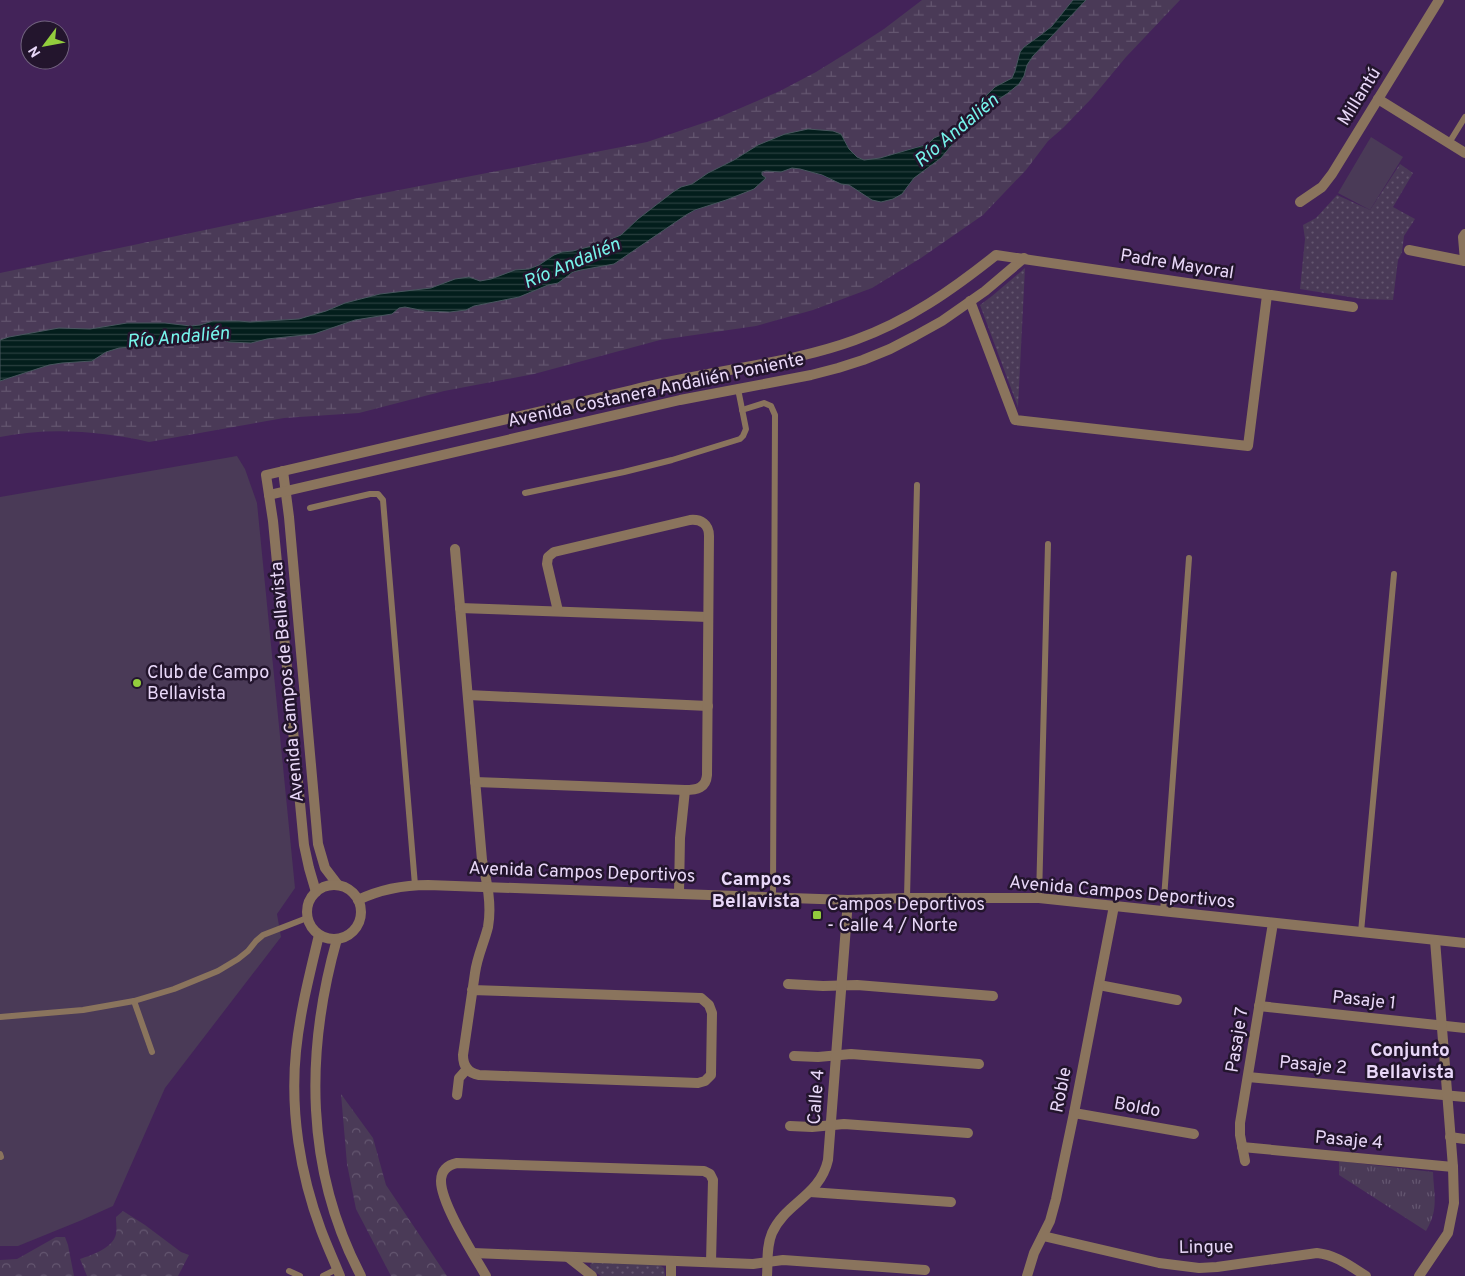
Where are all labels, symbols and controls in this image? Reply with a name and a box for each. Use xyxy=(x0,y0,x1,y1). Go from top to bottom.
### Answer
north arrow xyxy=(20,20,70,70)
text: N xyxy=(25,42,45,60)
street label: Millantú xyxy=(1333,64,1387,130)
water label: Río Andalién xyxy=(910,88,1005,173)
water label: Río Andalién xyxy=(520,233,625,295)
street label: Padre Mayoral xyxy=(1118,245,1236,285)
water label: Río Andalién xyxy=(126,322,231,354)
street label: Avenida Costanera Andalién Poniente xyxy=(506,348,806,434)
street label: Avenida Campos de Bellavista xyxy=(266,561,310,803)
place label: Club de Campo Bellavista xyxy=(147,662,269,706)
marker: Club de Campo Bellavista xyxy=(131,677,143,689)
street label: Avenida Campos Deportivos xyxy=(468,858,696,888)
district label: Campos Bellavista xyxy=(712,868,800,914)
street label: Avenida Campos Deportivos xyxy=(1008,872,1236,914)
place label: Campos Deportivos - Calle 4 / Norte xyxy=(827,894,985,938)
marker: Campos Deportivos - Calle 4 / Norte xyxy=(811,909,823,921)
street label: Pasaje 1 xyxy=(1331,986,1397,1016)
street label: Pasaje 7 xyxy=(1221,1006,1255,1074)
district label: Conjunto Bellavista xyxy=(1366,1039,1454,1085)
street label: Pasaje 2 xyxy=(1278,1052,1348,1080)
street label: Roble xyxy=(1046,1065,1078,1115)
street label: Calle 4 xyxy=(804,1068,830,1126)
street label: Boldo xyxy=(1112,1093,1162,1123)
street label: Pasaje 4 xyxy=(1314,1127,1384,1155)
street label: Lingue xyxy=(1178,1236,1234,1260)

